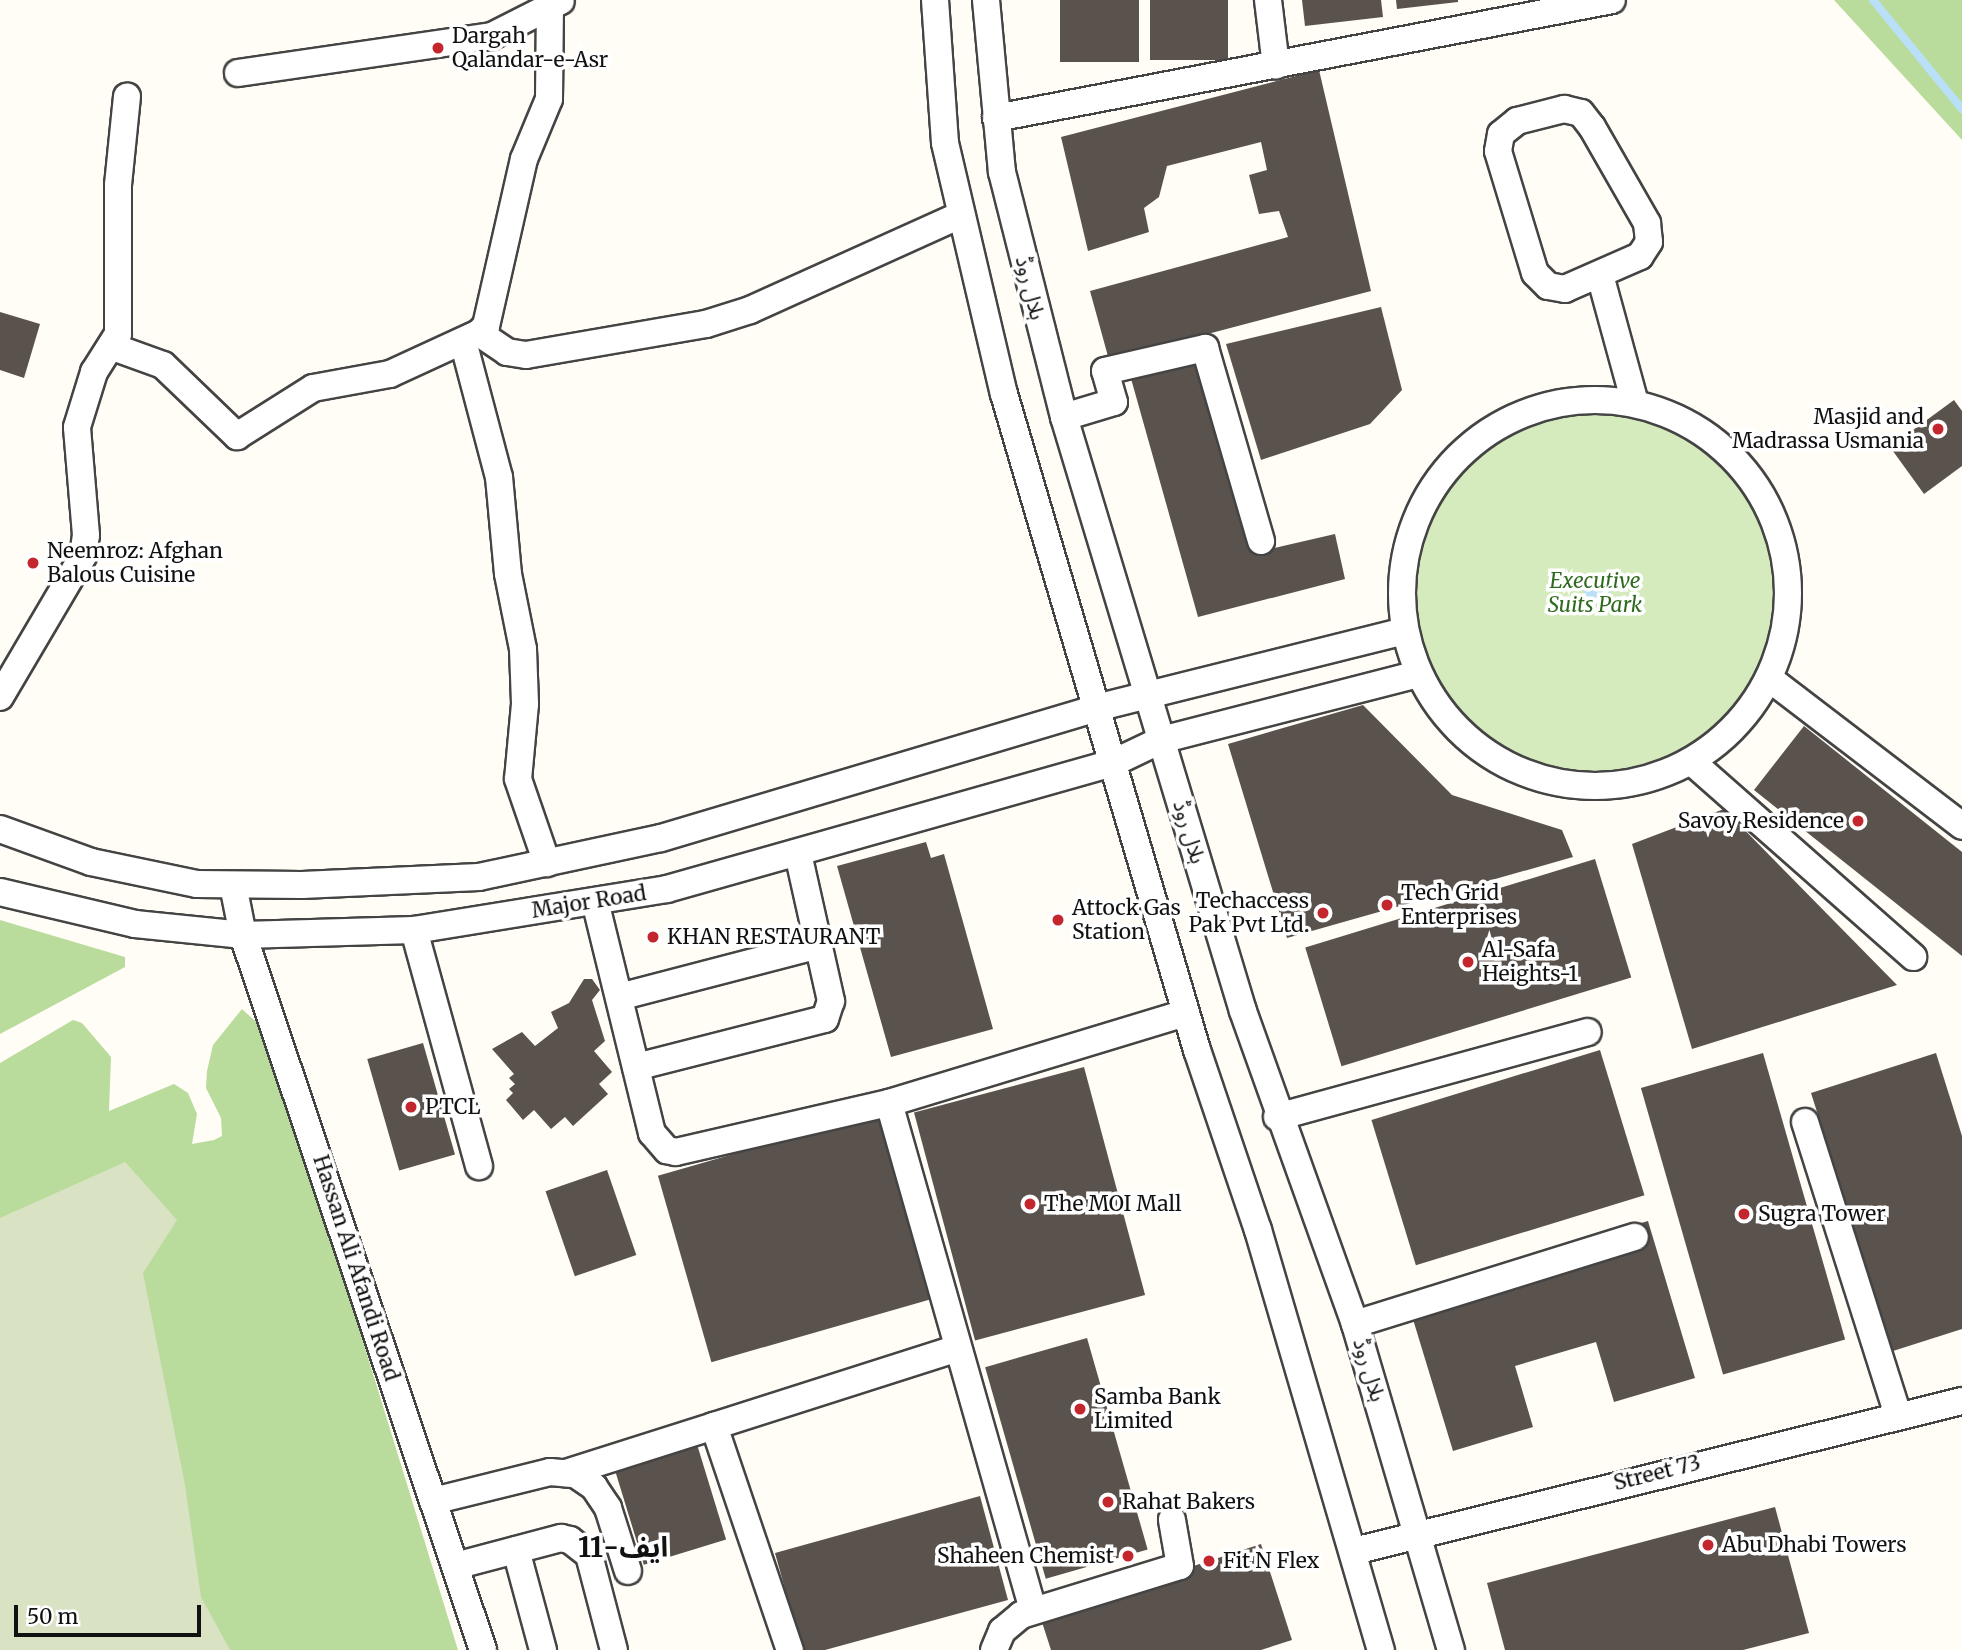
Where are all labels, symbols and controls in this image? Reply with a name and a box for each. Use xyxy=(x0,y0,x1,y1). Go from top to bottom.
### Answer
place label: Dargah Qalandar-e-Asr xyxy=(452,23,608,73)
marker: Dargah Qalandar-e-Asr xyxy=(430,40,446,56)
street label: ہلال روڈ xyxy=(1010,253,1050,323)
place label: Masjid and Madrassa Usmania xyxy=(1732,404,1924,454)
marker: Masjid and Madrassa Usmania xyxy=(1930,421,1946,437)
place label: Neemroz: Afghan Balous Cuisine xyxy=(47,538,223,588)
marker: Neemroz: Afghan Balous Cuisine xyxy=(25,555,41,571)
park label: Executive Suits Park xyxy=(1548,568,1642,618)
street label: ہلال روڈ xyxy=(1167,797,1211,867)
place label: Savoy Residence xyxy=(1678,808,1844,834)
marker: Savoy Residence xyxy=(1850,813,1866,829)
place label: Tech Grid Enterprises xyxy=(1401,880,1517,930)
street label: Major Road xyxy=(530,881,648,923)
place label: Techaccess Pak Pvt Ltd. xyxy=(1189,888,1309,938)
place label: Attock Gas Station xyxy=(1072,895,1181,945)
marker: Tech Grid Enterprises xyxy=(1379,897,1395,913)
marker: Techaccess Pak Pvt Ltd. xyxy=(1315,905,1331,921)
marker: Attock Gas Station xyxy=(1050,912,1066,928)
place label: KHAN RESTAURANT xyxy=(667,924,880,950)
marker: KHAN RESTAURANT xyxy=(645,929,661,945)
place label: Al-Safa Heights-1 xyxy=(1482,937,1578,987)
marker: Al-Safa Heights-1 xyxy=(1460,954,1476,970)
place label: PTCL xyxy=(425,1094,481,1120)
marker: PTCL xyxy=(403,1099,419,1115)
street label: Hassan Ali Afandi Road xyxy=(308,1152,404,1384)
place label: The MOI Mall xyxy=(1044,1191,1182,1217)
marker: The MOI Mall xyxy=(1022,1196,1038,1212)
place label: Sugra Tower xyxy=(1758,1201,1886,1227)
marker: Sugra Tower xyxy=(1736,1206,1752,1222)
street label: ہلال روڈ xyxy=(1347,1335,1391,1405)
place label: Samba Bank Limited xyxy=(1094,1384,1221,1434)
marker: Samba Bank Limited xyxy=(1072,1401,1088,1417)
street label: Street 73 xyxy=(1611,1450,1703,1496)
place label: Rahat Bakers xyxy=(1122,1489,1255,1515)
marker: Rahat Bakers xyxy=(1100,1494,1116,1510)
district label: ایف-11 xyxy=(578,1530,668,1564)
place label: Abu Dhabi Towers xyxy=(1722,1532,1907,1558)
marker: Abu Dhabi Towers xyxy=(1700,1537,1716,1553)
place label: Shaheen Chemist xyxy=(937,1543,1114,1569)
marker: Shaheen Chemist xyxy=(1120,1548,1136,1564)
place label: Fit N Flex xyxy=(1223,1548,1319,1574)
marker: Fit N Flex xyxy=(1201,1553,1217,1569)
scale bar xyxy=(18,1590,205,1634)
text: 50 m xyxy=(27,1603,78,1630)

